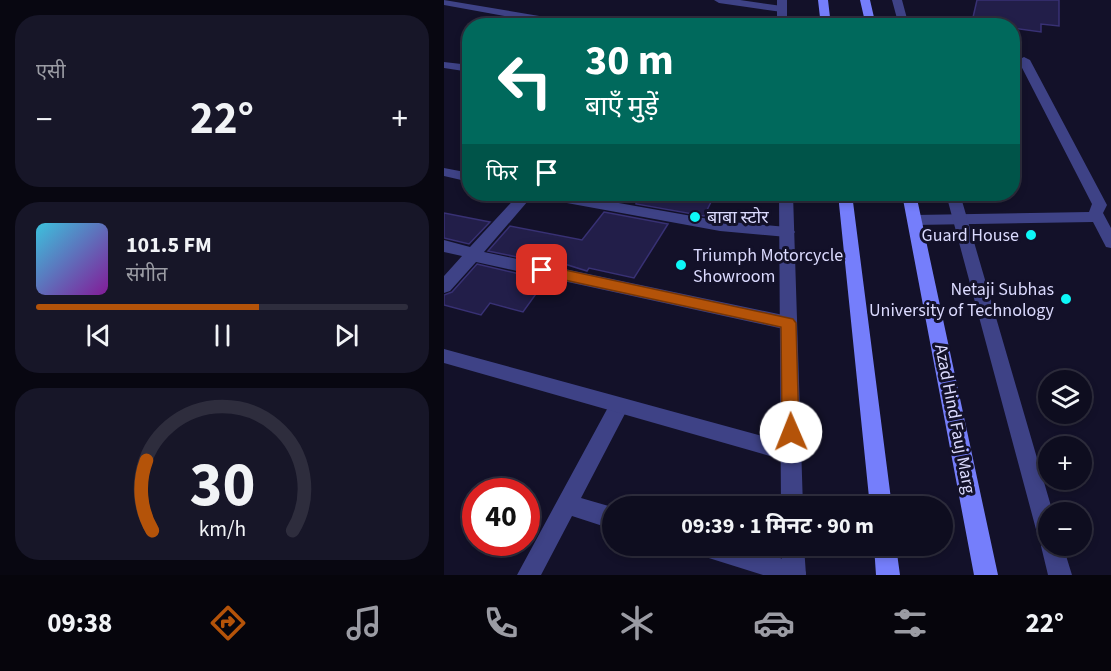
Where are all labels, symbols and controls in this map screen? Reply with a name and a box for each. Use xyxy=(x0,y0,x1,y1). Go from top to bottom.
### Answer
text: 30 m xyxy=(585,31,674,91)
icon: left xyxy=(486,42,564,120)
text: एसी xyxy=(36,58,66,86)
text: 22° xyxy=(190,87,254,151)
text: बाएँ मुड़ें xyxy=(585,87,658,126)
text: − xyxy=(36,96,52,143)
text: + xyxy=(392,96,408,143)
icon: arrive xyxy=(530,156,563,189)
text: फिर xyxy=(486,157,518,189)
place label: बाबा स्टोर xyxy=(707,205,769,230)
marker: बाबा स्टोर xyxy=(688,210,702,224)
place label: Guard House xyxy=(922,223,1019,248)
marker: Guard House xyxy=(1024,228,1038,242)
text: 101.5 FM xyxy=(126,229,212,261)
place label: Triumph Motorcycle Showroom xyxy=(693,243,843,289)
pin xyxy=(516,244,567,295)
icon: arrive xyxy=(525,253,558,286)
marker: Triumph Motorcycle Showroom xyxy=(674,258,688,272)
text: संगीत xyxy=(126,261,167,289)
place label: Netaji Subhas University of Technology xyxy=(869,277,1055,323)
marker: Netaji Subhas University of Technology xyxy=(1059,292,1073,306)
icon: previous xyxy=(82,319,115,352)
icon: pause xyxy=(206,319,239,352)
icon: next xyxy=(330,319,363,352)
street label: Azad Hind Fauj Marg xyxy=(928,342,982,496)
map controls xyxy=(1038,370,1092,556)
button: layers xyxy=(1038,370,1092,424)
position arrow xyxy=(759,400,823,464)
button: + xyxy=(1038,436,1092,490)
text: 30 xyxy=(189,441,255,530)
speed limit sign: 40 xyxy=(462,478,540,556)
button: − xyxy=(1038,502,1092,556)
text: 09:39 · 1 मिनट · 90 m xyxy=(681,510,874,542)
text: km/h xyxy=(198,515,246,546)
icon: directions xyxy=(207,602,249,644)
icon: music xyxy=(343,602,385,644)
icon: phone xyxy=(480,602,522,644)
icon: climate xyxy=(616,602,658,644)
icon: car xyxy=(753,602,795,644)
icon: filters xyxy=(889,602,931,644)
text: 09:38 xyxy=(47,604,112,643)
text: 22° xyxy=(1025,604,1064,643)

